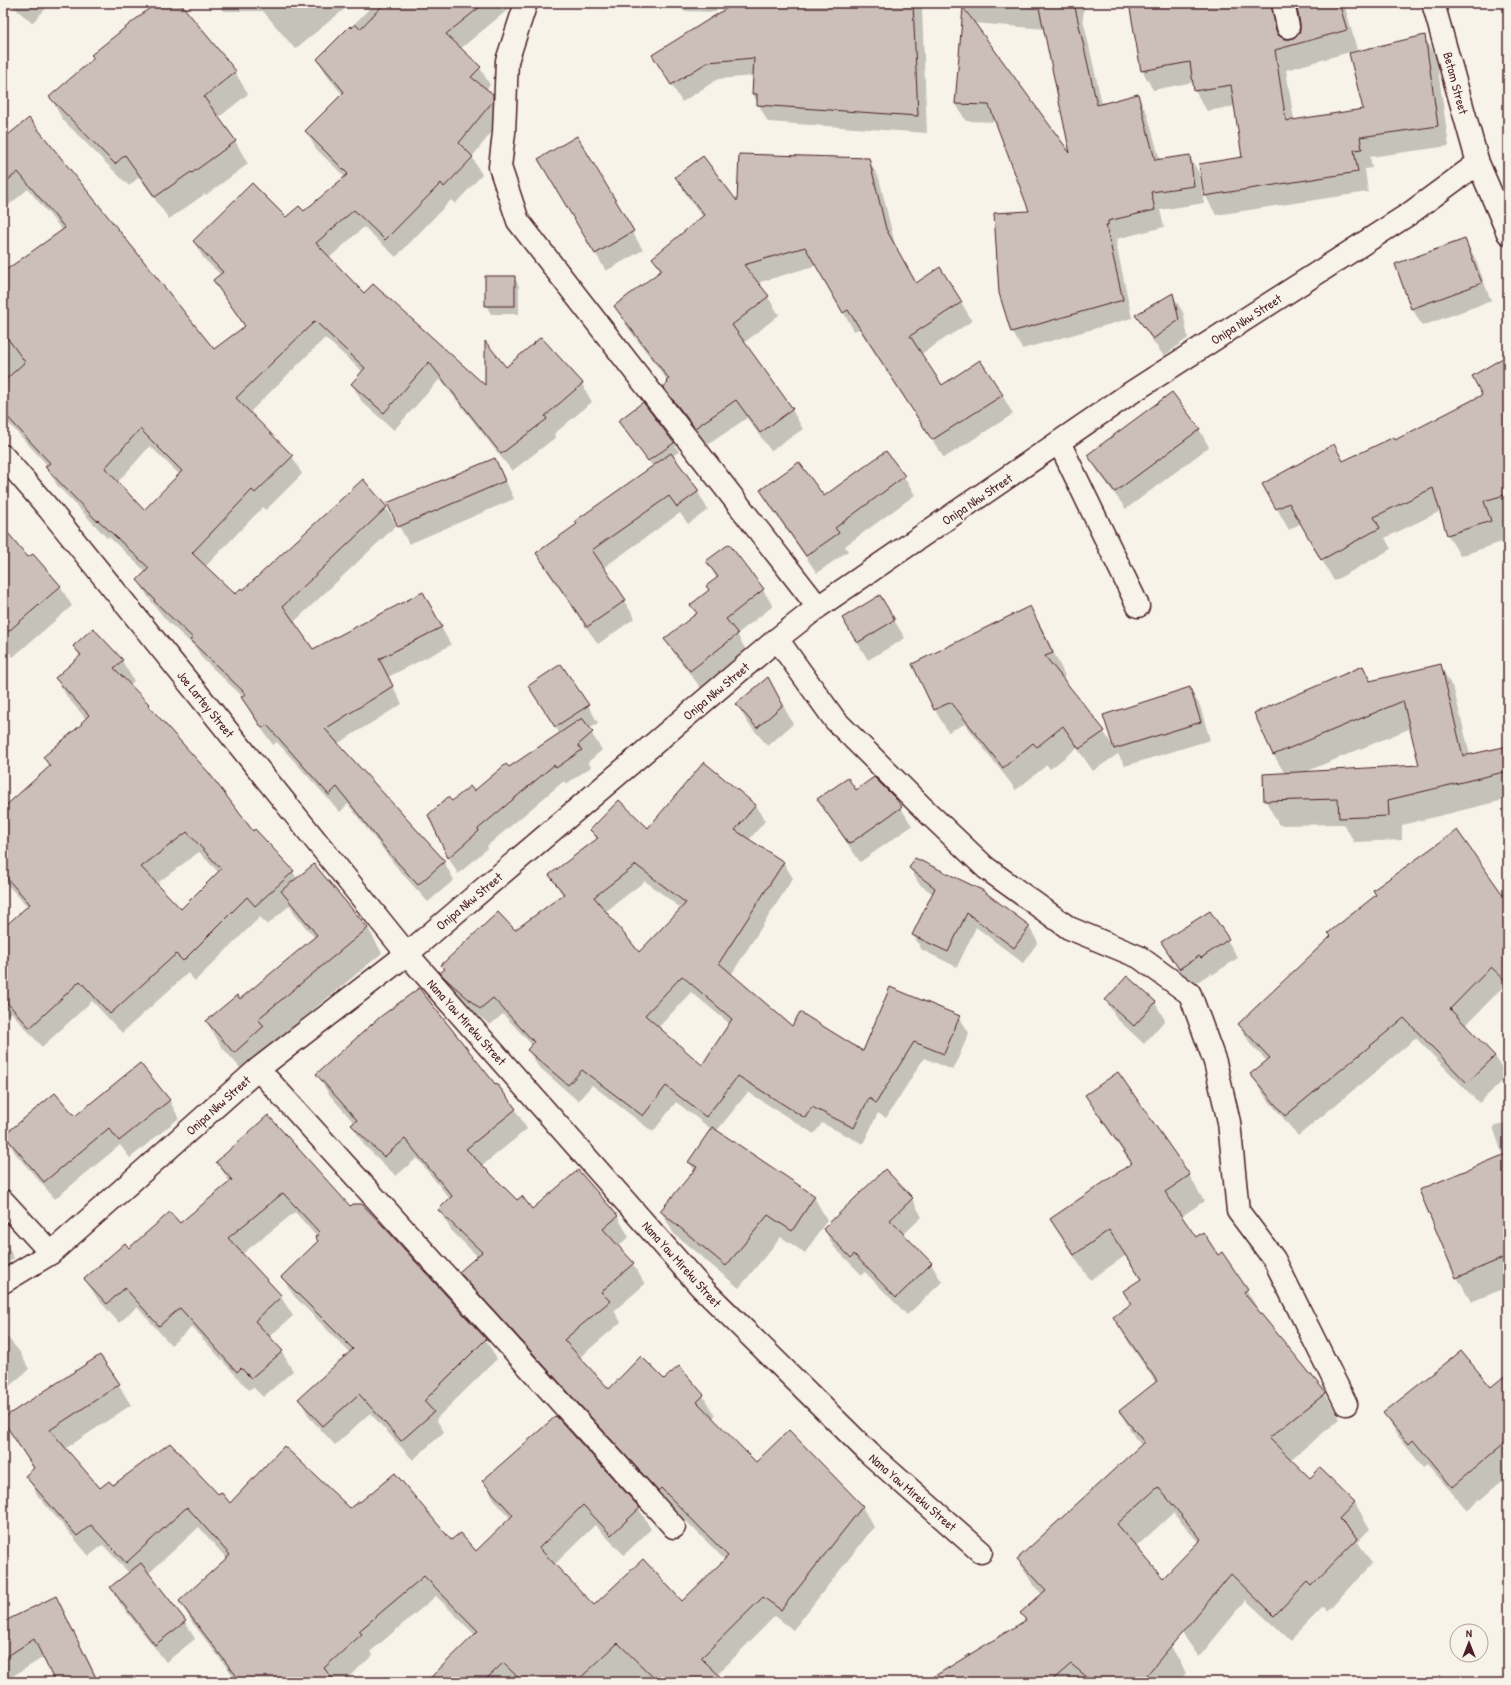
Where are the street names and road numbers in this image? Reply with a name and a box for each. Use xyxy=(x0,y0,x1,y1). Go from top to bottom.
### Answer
street label: Betom Street xyxy=(1439,50,1473,117)
street label: Onipa Nkw Street xyxy=(1207,289,1285,349)
street label: Onipa Nkw Street xyxy=(938,469,1016,529)
street label: Onipa Nkw Street xyxy=(679,658,753,724)
street label: Joe Lartey Street xyxy=(173,667,239,742)
street label: Onipa Nkw Street xyxy=(432,868,506,934)
street label: Nana Yaw Mireku Street xyxy=(423,975,511,1069)
street label: Onipa Nkw Street xyxy=(182,1071,255,1139)
street label: Nana Yaw Mireku Street xyxy=(638,1217,726,1311)
street label: Nana Yaw Mireku Street xyxy=(865,1449,961,1535)

